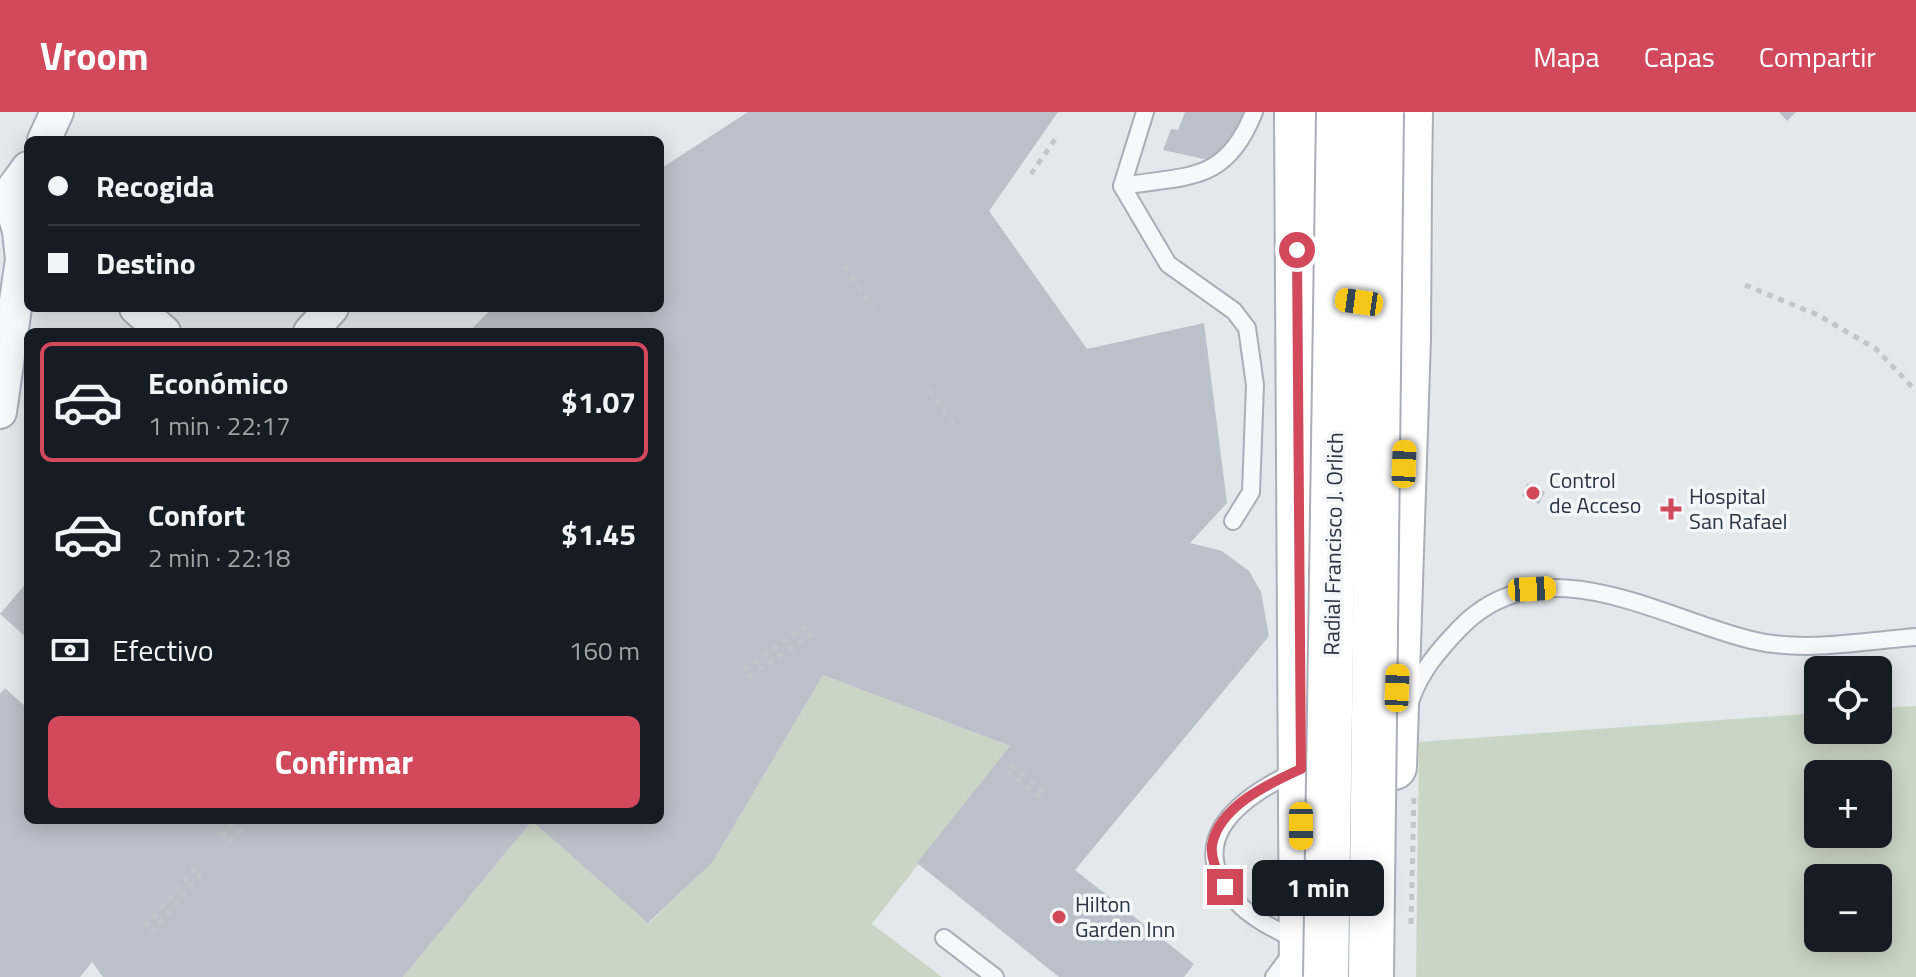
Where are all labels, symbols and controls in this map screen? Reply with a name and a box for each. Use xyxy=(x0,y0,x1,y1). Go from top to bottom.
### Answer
text: Vroom xyxy=(40,27,149,85)
text: Mapa xyxy=(1533,35,1600,78)
text: Capas xyxy=(1644,35,1715,78)
text: Compartir xyxy=(1759,35,1876,78)
text: Recogida xyxy=(96,163,214,209)
route start xyxy=(1279,232,1315,268)
text: Destino xyxy=(96,240,196,286)
car xyxy=(1334,287,1384,317)
text: Económico xyxy=(148,360,288,406)
icon: car xyxy=(52,366,124,438)
text: $1.07 xyxy=(561,379,636,425)
text: 1 min · 22:17 xyxy=(148,406,291,445)
street label: Radial Francisco J. Orlich xyxy=(1314,432,1352,656)
car xyxy=(1391,440,1417,488)
place label: Control de Acceso xyxy=(1549,463,1641,522)
place label: Hospital San Rafael xyxy=(1689,479,1788,538)
marker: Control de Acceso xyxy=(1524,484,1542,502)
text: Confort xyxy=(148,492,245,538)
icon: car xyxy=(52,498,124,570)
marker: Hospital San Rafael xyxy=(1660,498,1682,520)
text: $1.45 xyxy=(561,511,636,557)
text: 2 min · 22:18 xyxy=(148,538,291,577)
car xyxy=(1507,576,1557,602)
text: Efectivo xyxy=(112,627,214,673)
icon: cash xyxy=(48,628,92,672)
text: 160 m xyxy=(569,631,640,670)
map controls xyxy=(1804,656,1892,952)
button: locate xyxy=(1804,656,1892,744)
car xyxy=(1384,664,1410,712)
button: Confirmar xyxy=(48,716,640,808)
button: + xyxy=(1804,760,1892,848)
car xyxy=(1289,802,1313,850)
callout: 1 min xyxy=(1253,859,1385,915)
button: − xyxy=(1804,864,1892,952)
text: 1 min xyxy=(1286,868,1350,907)
route end xyxy=(1207,869,1243,905)
place label: Hilton Garden Inn xyxy=(1075,887,1175,946)
marker: Hilton Garden Inn xyxy=(1050,908,1068,926)

